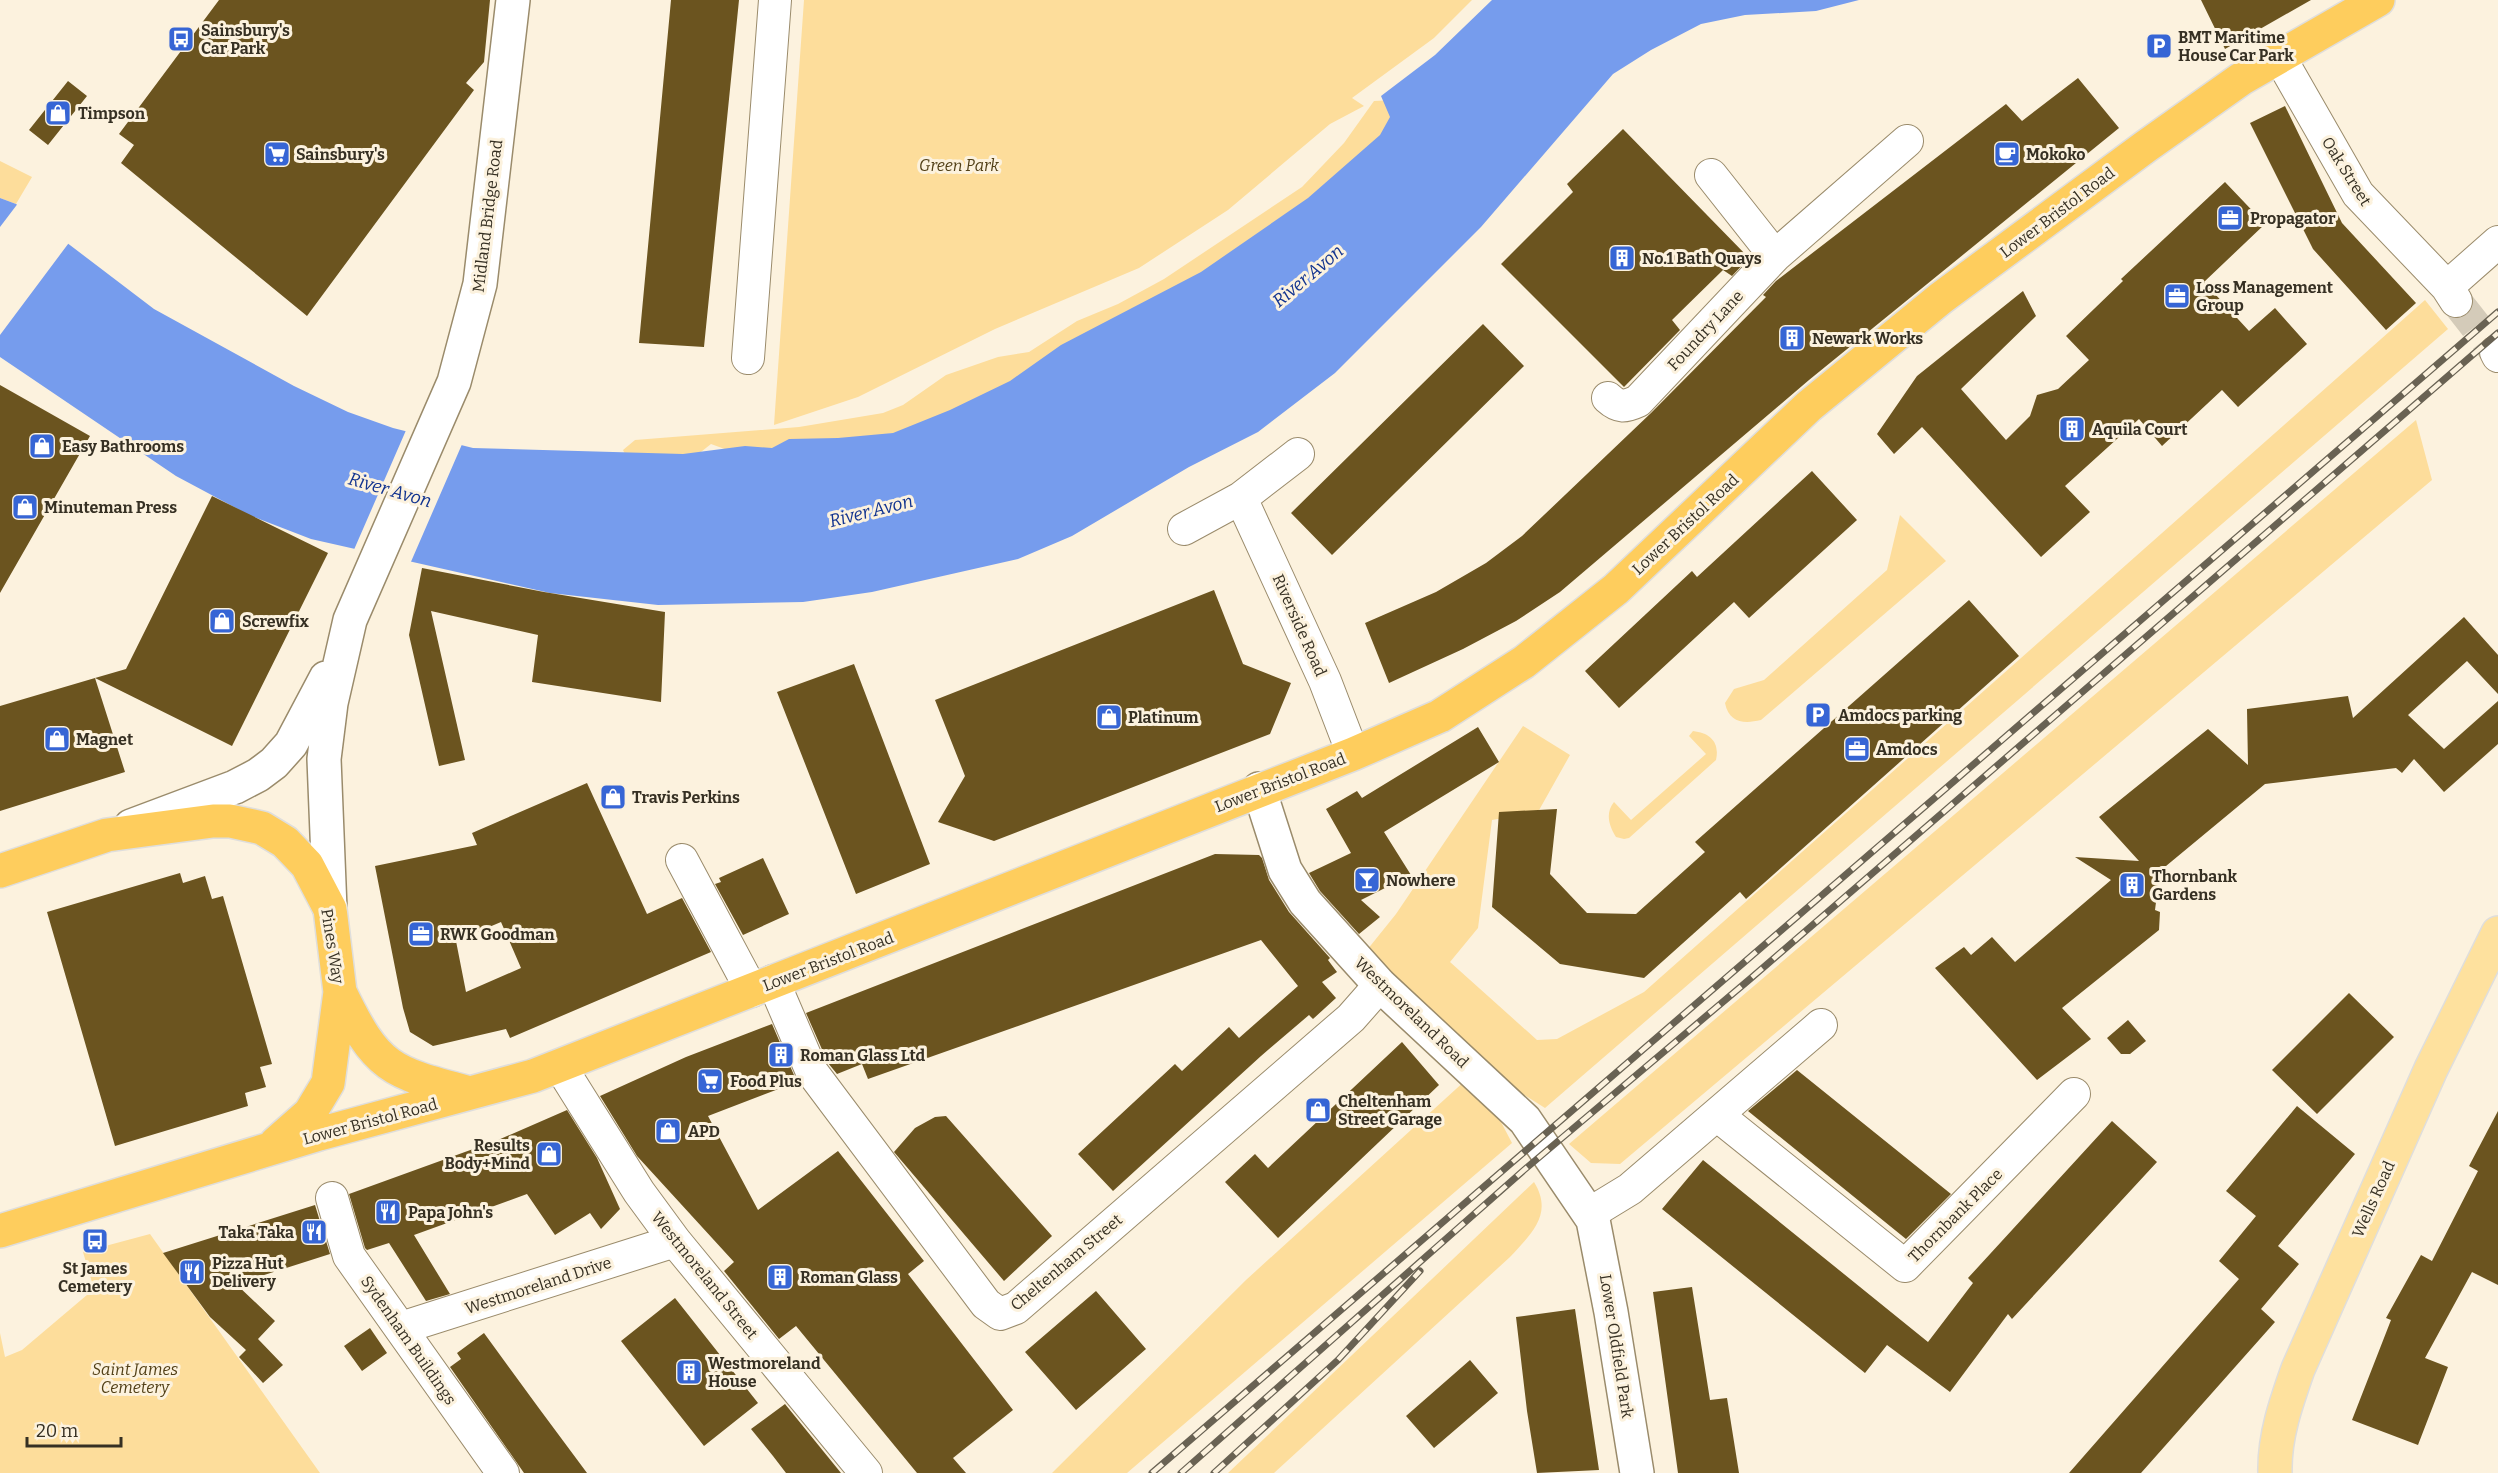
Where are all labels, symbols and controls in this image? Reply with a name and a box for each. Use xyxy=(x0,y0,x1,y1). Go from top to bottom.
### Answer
place label: Sainsbury's Car Park xyxy=(201,21,290,58)
bus stop icon: Sainsbury's Car Park xyxy=(166,24,196,54)
place label: BMT Maritime House Car Park xyxy=(2178,28,2294,65)
parking icon: BMT Maritime House Car Park xyxy=(2144,31,2174,61)
shop icon: Timpson xyxy=(43,98,73,128)
place label: Timpson xyxy=(78,104,146,123)
street label: Oak Street xyxy=(2318,133,2375,209)
street label: Midland Bridge Road xyxy=(469,138,506,294)
supermarket icon: Sainsbury's xyxy=(262,139,292,169)
cafe icon: Mokoko xyxy=(1992,139,2022,169)
place label: Sainsbury's xyxy=(296,145,385,164)
place label: Mokoko xyxy=(2026,145,2086,164)
park label: Green Park xyxy=(919,156,999,175)
street label: Lower Bristol Road xyxy=(1996,163,2119,262)
office icon: Propagator xyxy=(2215,203,2245,233)
place label: Propagator xyxy=(2250,209,2336,228)
water label: River Avon xyxy=(1268,240,1348,312)
building icon: No.1 Bath Quays xyxy=(1607,243,1637,273)
place label: No.1 Bath Quays xyxy=(1642,249,1762,268)
place label: Loss Management Group xyxy=(2196,278,2334,315)
office icon: Loss Management Group xyxy=(2162,281,2192,311)
street label: Foundry Lane xyxy=(1664,286,1747,374)
building icon: Newark Works xyxy=(1777,323,1807,353)
place label: Newark Works xyxy=(1812,329,1923,348)
building icon: Aquila Court xyxy=(2057,414,2087,444)
place label: Aquila Court xyxy=(2092,420,2188,439)
shop icon: Easy Bathrooms xyxy=(27,431,57,461)
place label: Easy Bathrooms xyxy=(62,437,184,456)
water label: River Avon xyxy=(346,468,434,512)
street label: Lower Bristol Road xyxy=(1628,470,1743,579)
water label: River Avon xyxy=(827,490,915,532)
shop icon: Minuteman Press xyxy=(10,492,40,522)
place label: Minuteman Press xyxy=(44,498,177,517)
street label: Riverside Road xyxy=(1268,571,1331,680)
shop icon: Screwfix xyxy=(207,606,237,636)
place label: Screwfix xyxy=(242,612,309,631)
parking icon: Amdocs parking xyxy=(1803,700,1833,730)
shop icon: Platinum xyxy=(1094,702,1124,732)
place label: Amdocs parking xyxy=(1838,706,1962,725)
place label: Platinum xyxy=(1128,708,1199,727)
shop icon: Magnet xyxy=(42,724,72,754)
place label: Magnet xyxy=(76,730,134,749)
office icon: Amdocs xyxy=(1842,734,1872,764)
place label: Amdocs xyxy=(1876,740,1938,759)
street label: Lower Bristol Road xyxy=(1212,749,1349,816)
shop icon: Travis Perkins xyxy=(598,782,628,812)
place label: Travis Perkins xyxy=(632,788,740,807)
bar icon: Nowhere xyxy=(1352,865,1382,895)
place label: Thornbank Gardens xyxy=(2152,867,2237,904)
building icon: Thornbank Gardens xyxy=(2117,870,2147,900)
place label: Nowhere xyxy=(1386,871,1456,890)
street label: Pines Way xyxy=(317,907,348,985)
office icon: RWK Goodman xyxy=(406,919,436,949)
place label: RWK Goodman xyxy=(440,925,555,944)
street label: Lower Bristol Road xyxy=(760,928,897,995)
street label: Westmoreland Road xyxy=(1351,953,1473,1072)
building icon: Roman Glass Ltd xyxy=(766,1040,796,1070)
place label: Roman Glass Ltd xyxy=(800,1046,925,1065)
supermarket icon: Food Plus xyxy=(695,1066,725,1096)
place label: Food Plus xyxy=(730,1072,802,1091)
place label: Cheltenham Street Garage xyxy=(1338,1092,1442,1129)
street label: Lower Bristol Road xyxy=(301,1094,440,1149)
shop icon: Cheltenham Street Garage xyxy=(1303,1095,1333,1125)
shop icon: APD xyxy=(653,1116,683,1146)
place label: APD xyxy=(688,1122,720,1141)
place label: Results Body+Mind xyxy=(444,1136,530,1173)
shop icon: Results Body+Mind xyxy=(534,1139,564,1169)
street label: Wells Road xyxy=(2348,1158,2399,1240)
street label: Thornbank Place xyxy=(1904,1164,2006,1266)
restaurant icon: Papa John's xyxy=(373,1197,403,1227)
place label: Papa John's xyxy=(408,1203,493,1222)
street label: Westmoreland Street xyxy=(647,1208,762,1343)
street label: Cheltenham Street xyxy=(1007,1210,1126,1315)
restaurant icon: Taka Taka xyxy=(299,1217,329,1247)
place label: Taka Taka xyxy=(219,1223,294,1242)
bus stop icon: St James Cemetery xyxy=(80,1226,110,1256)
street label: Westmoreland Drive xyxy=(463,1253,614,1318)
place label: Pizza Hut Delivery xyxy=(212,1254,284,1291)
restaurant icon: Pizza Hut Delivery xyxy=(177,1257,207,1287)
place label: St James Cemetery xyxy=(58,1259,132,1296)
building icon: Roman Glass xyxy=(765,1262,795,1292)
place label: Roman Glass xyxy=(800,1268,898,1287)
street label: Sydenham Buildings xyxy=(357,1272,460,1408)
street label: Lower Oldfield Park xyxy=(1596,1273,1637,1419)
place label: Westmoreland House xyxy=(708,1354,821,1391)
building icon: Westmoreland House xyxy=(674,1357,704,1387)
park label: Saint James Cemetery xyxy=(92,1360,178,1397)
scale bar xyxy=(27,1410,122,1448)
text: 20 m xyxy=(36,1420,78,1442)

